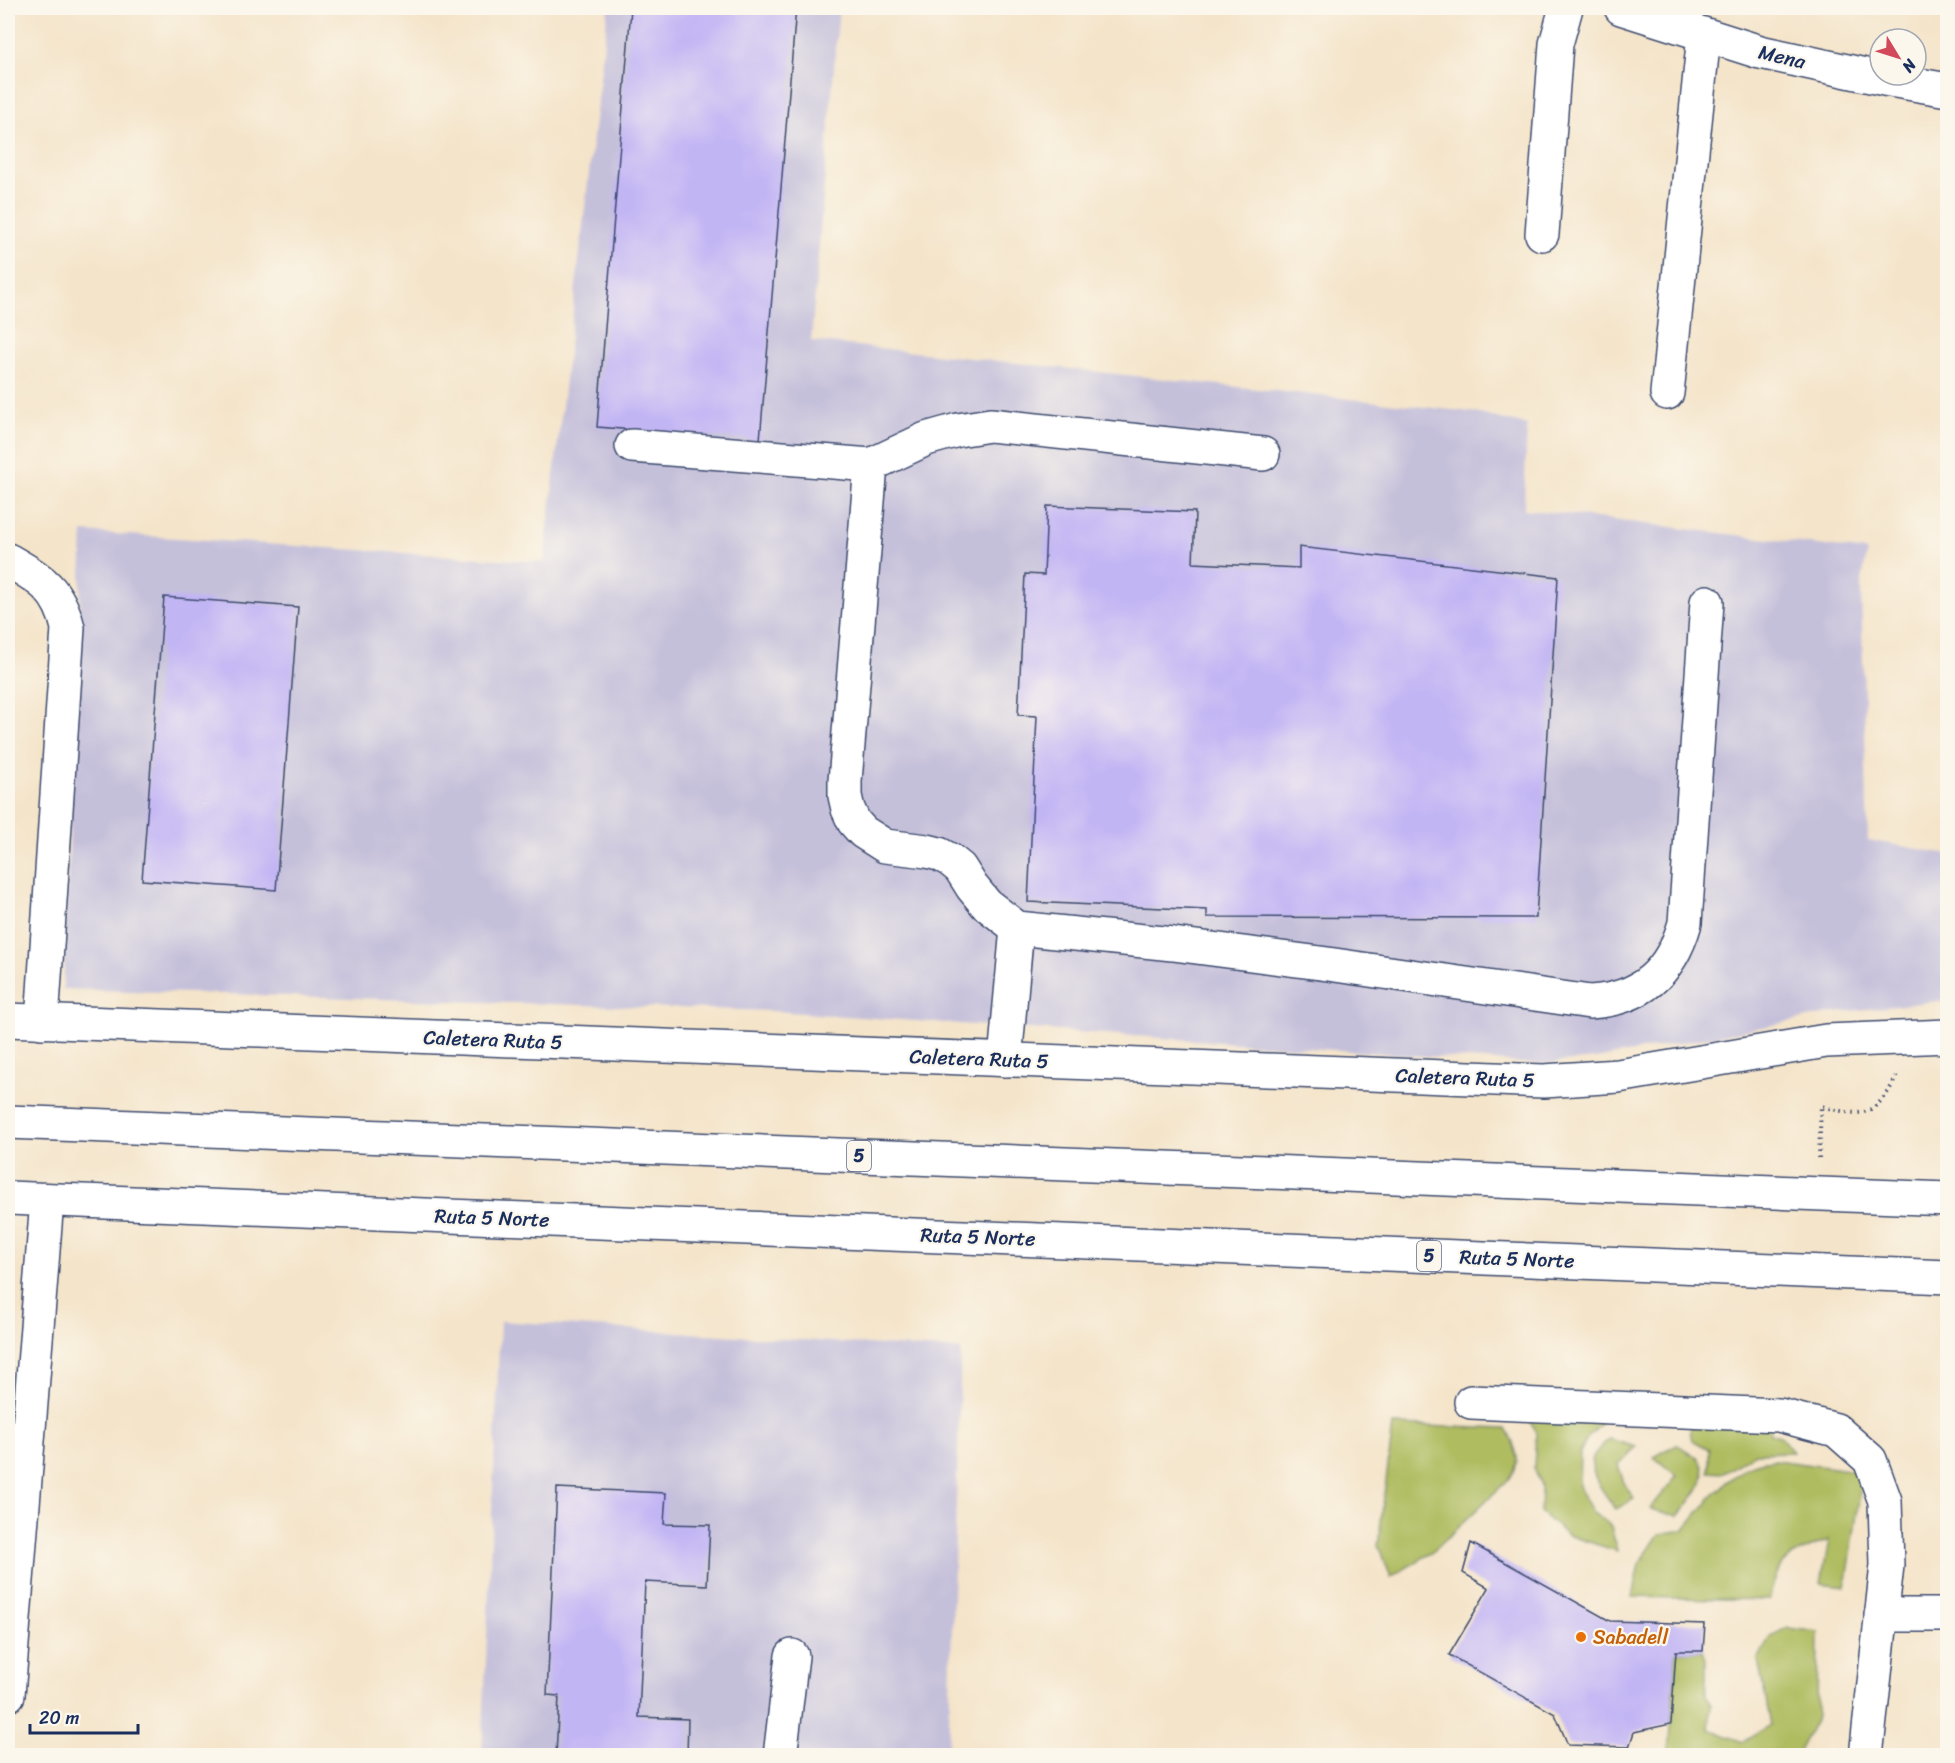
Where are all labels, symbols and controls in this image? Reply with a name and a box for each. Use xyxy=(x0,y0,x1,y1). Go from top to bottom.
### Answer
north arrow xyxy=(1868,27,1928,87)
street label: Mena xyxy=(1755,35,1810,80)
text: N xyxy=(1894,52,1925,80)
street label: Caletera Ruta 5 xyxy=(423,1020,563,1060)
street label: Caletera Ruta 5 xyxy=(909,1039,1049,1079)
street label: Caletera Ruta 5 xyxy=(1395,1058,1535,1098)
road number: 5 xyxy=(847,1141,871,1171)
street label: Ruta 5 Norte xyxy=(434,1198,550,1238)
street label: Ruta 5 Norte xyxy=(920,1217,1036,1257)
street label: Ruta 5 Norte xyxy=(1459,1239,1575,1279)
road number: 5 xyxy=(1417,1241,1441,1271)
place label: Sabadell xyxy=(1593,1620,1670,1655)
marker: Sabadell xyxy=(1574,1630,1588,1644)
scale bar xyxy=(30,1697,138,1735)
text: 20 m xyxy=(39,1702,79,1734)

